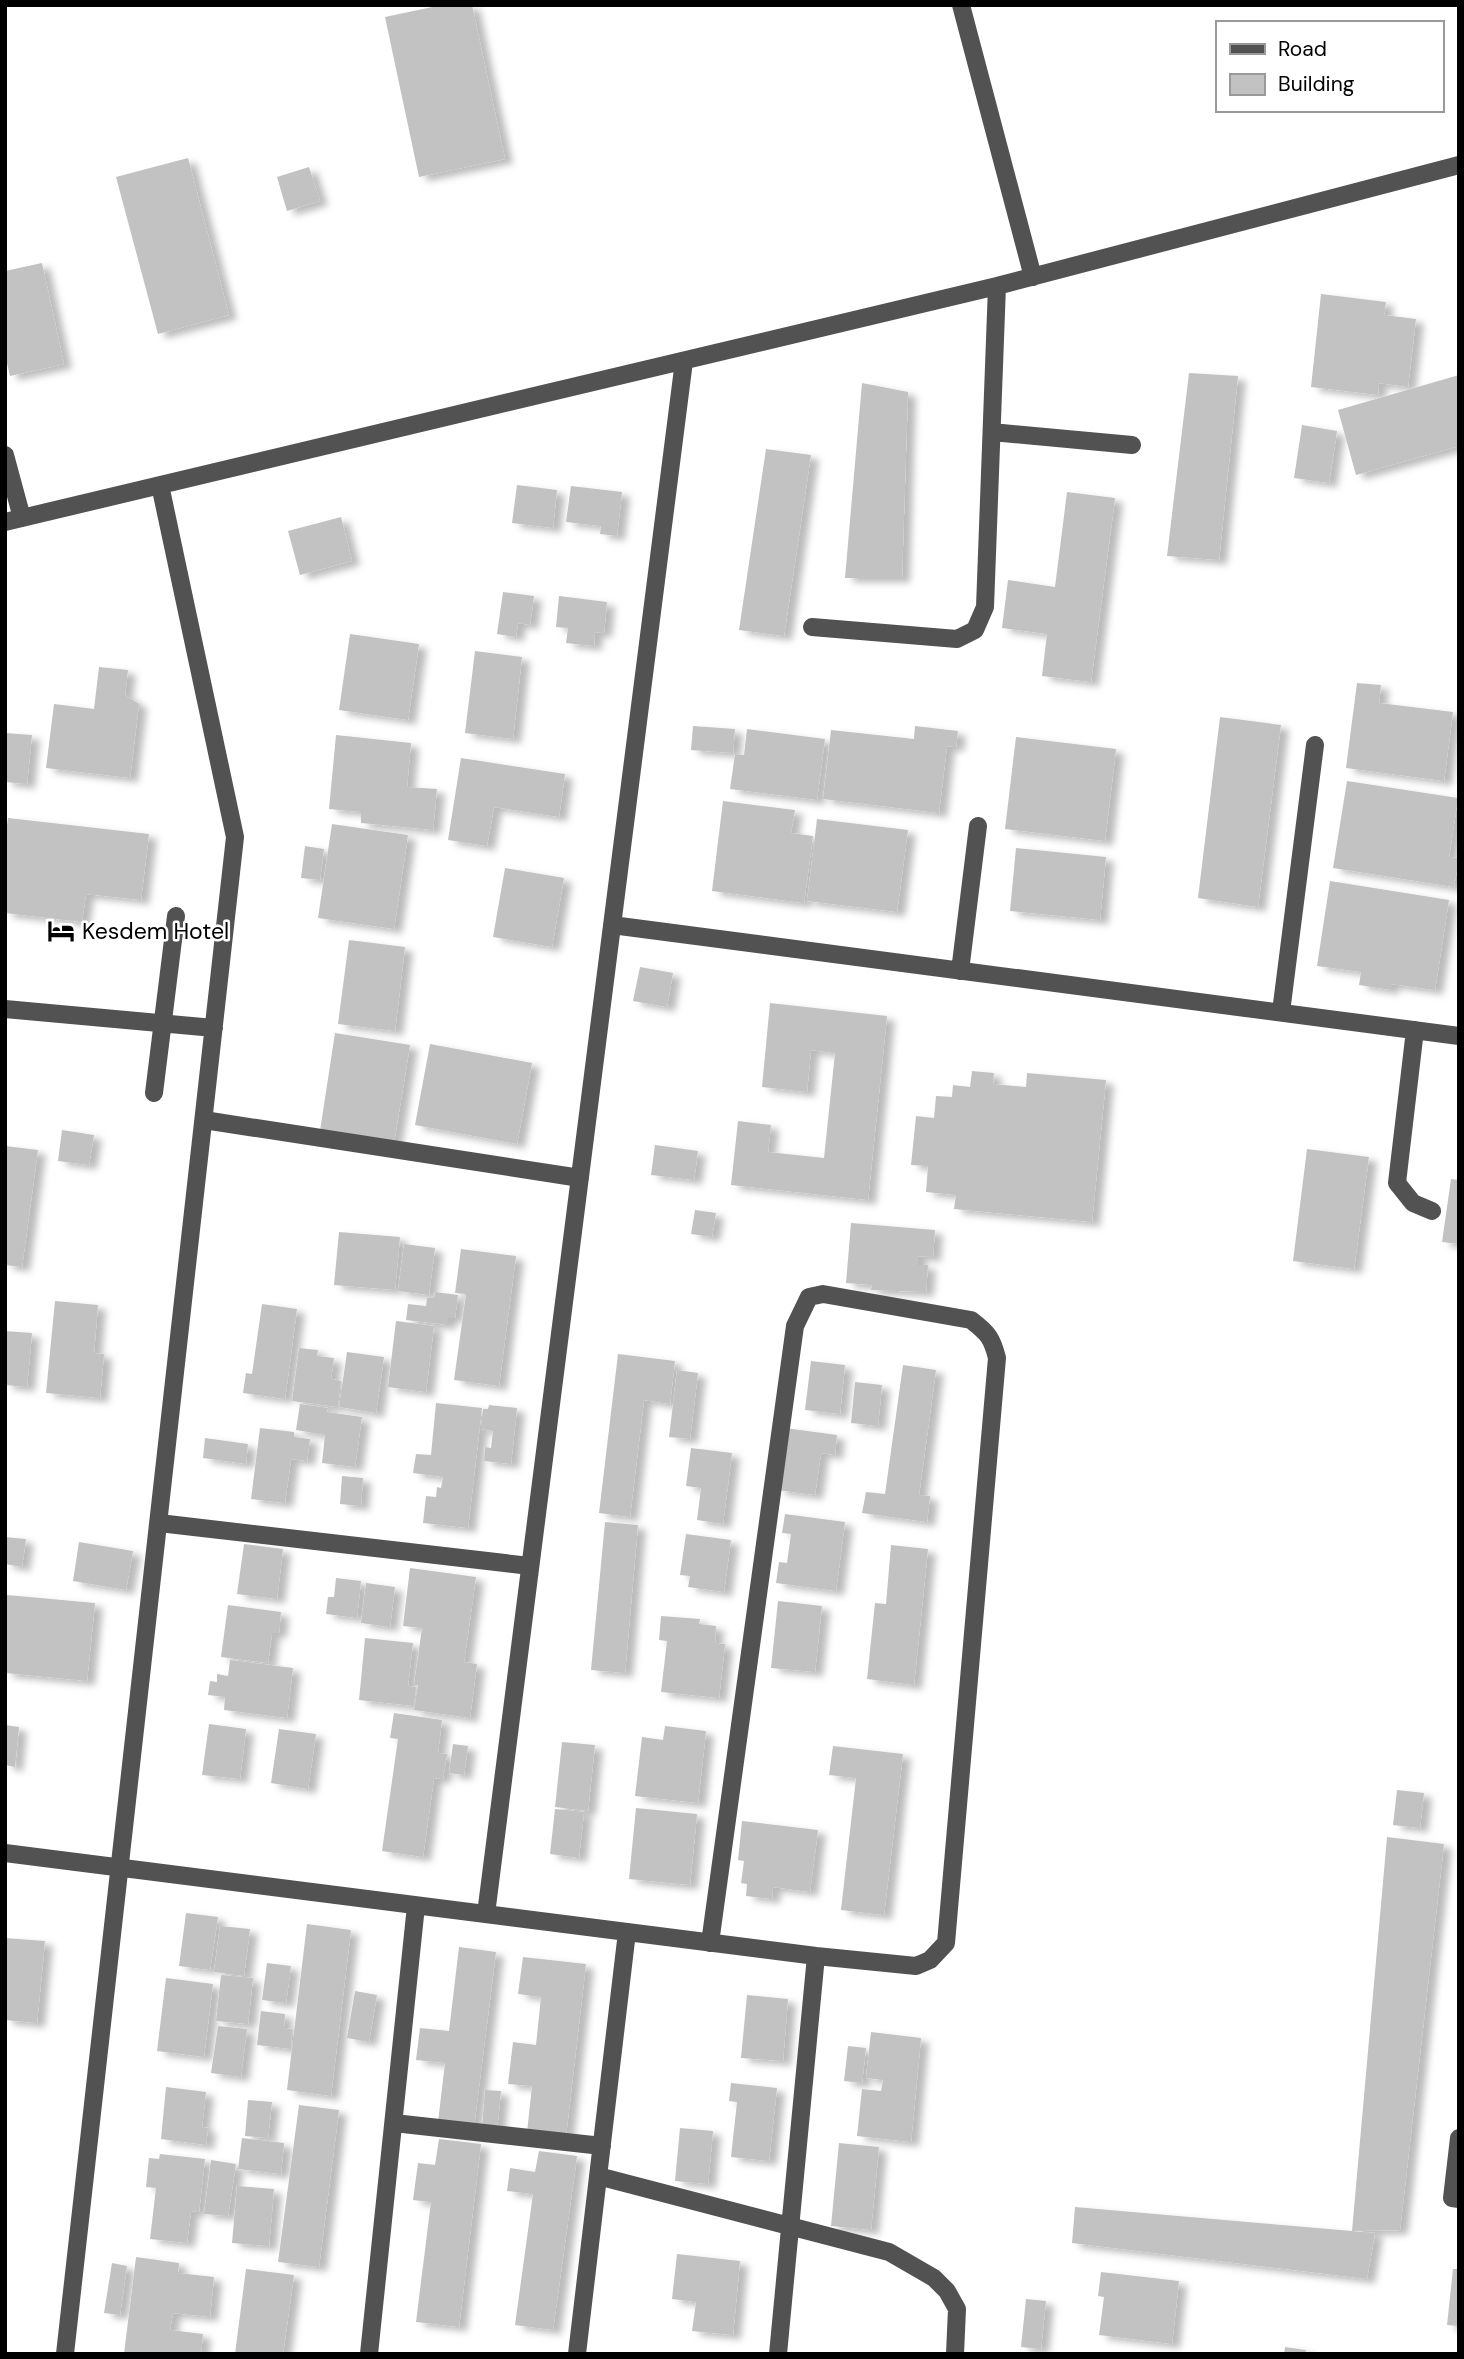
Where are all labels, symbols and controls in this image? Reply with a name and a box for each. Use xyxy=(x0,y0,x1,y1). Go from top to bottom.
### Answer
legend xyxy=(1216,21,1443,112)
text: Road xyxy=(1278,35,1327,63)
text: Building xyxy=(1278,70,1355,98)
hotel icon: Kesdem Hotel xyxy=(46,916,76,946)
place label: Kesdem Hotel xyxy=(82,916,229,946)

